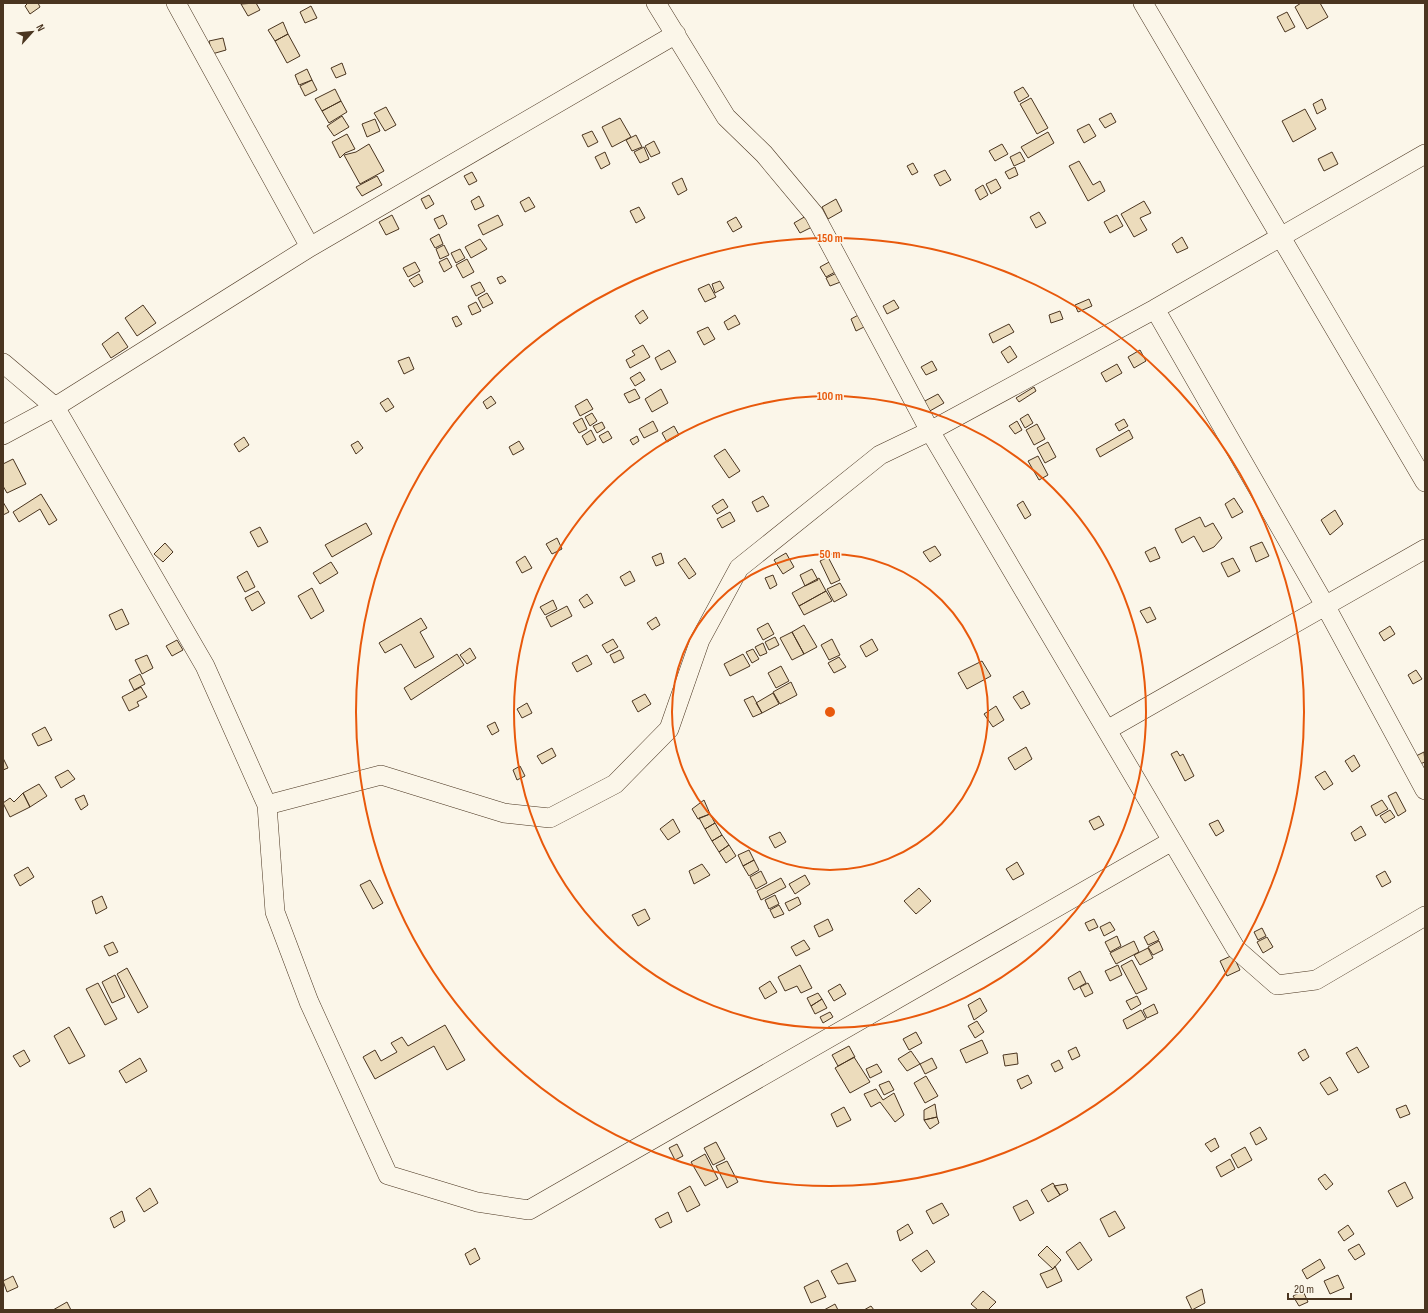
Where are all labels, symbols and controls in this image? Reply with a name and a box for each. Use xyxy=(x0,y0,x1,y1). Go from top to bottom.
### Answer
north arrow xyxy=(12,12,52,52)
text: N xyxy=(33,22,48,33)
text: 150 m xyxy=(817,231,843,246)
text: 100 m xyxy=(817,389,843,404)
text: 50 m xyxy=(820,547,840,562)
centre of rings xyxy=(823,705,837,719)
scale bar xyxy=(1288,1275,1351,1301)
text: 20 m xyxy=(1294,1282,1314,1297)

